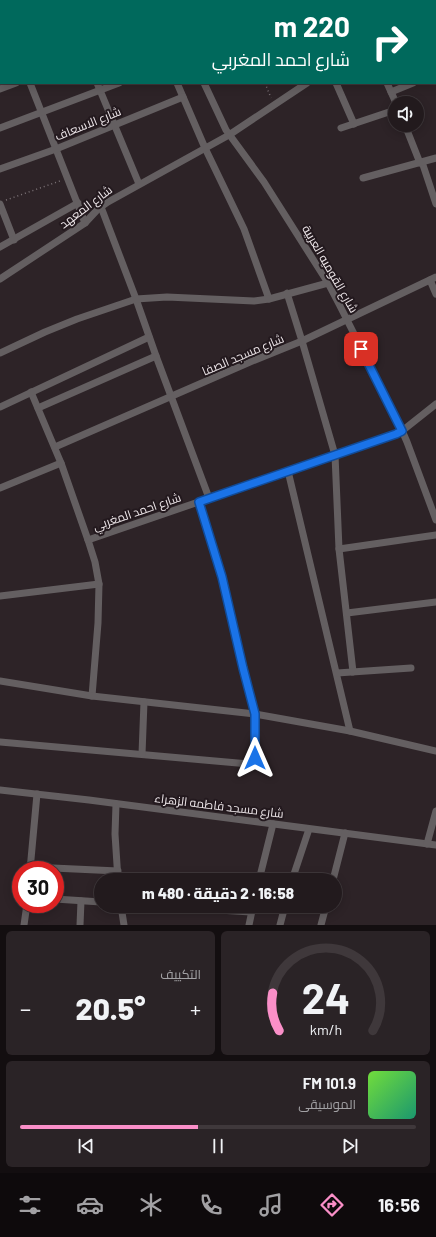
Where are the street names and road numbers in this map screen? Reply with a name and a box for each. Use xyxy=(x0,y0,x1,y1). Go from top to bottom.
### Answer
street label: شارع الاسعاف xyxy=(53,103,124,145)
street label: شارع المعهد xyxy=(56,182,116,232)
street label: شارع القوميه العربية xyxy=(298,222,362,316)
street label: شارع مسجد الصفا xyxy=(200,330,287,379)
street label: شارع احمد المغربي xyxy=(91,489,184,536)
street label: شارع مسجد فاطمه الزهراء xyxy=(154,790,285,822)

